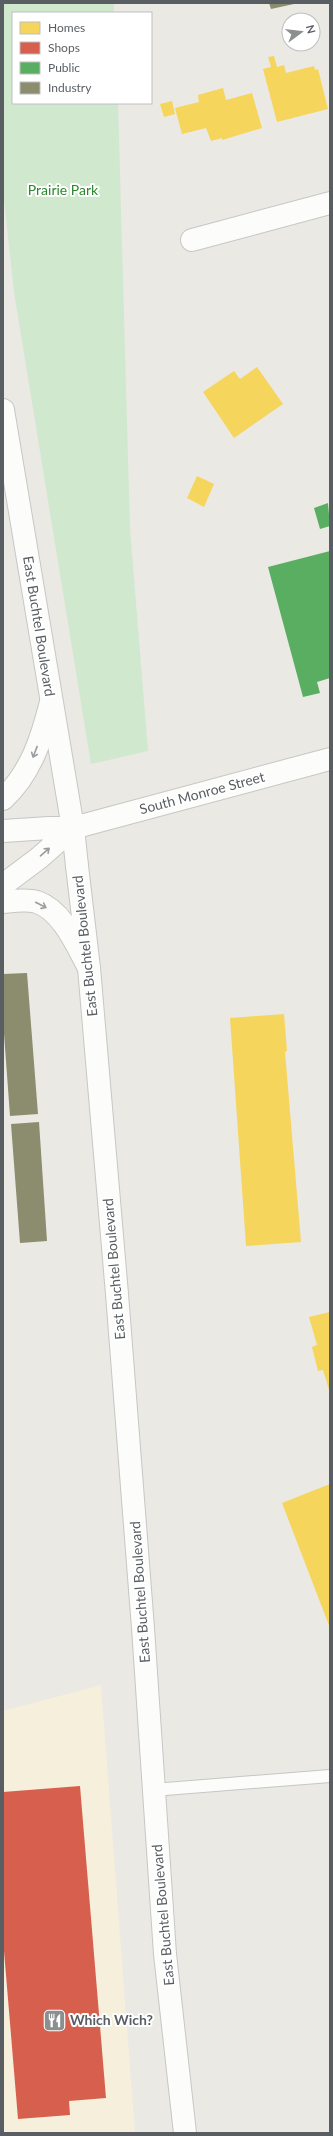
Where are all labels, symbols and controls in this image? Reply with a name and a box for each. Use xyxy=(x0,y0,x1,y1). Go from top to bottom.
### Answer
legend xyxy=(12,12,152,104)
north arrow xyxy=(281,12,321,52)
text: Homes xyxy=(48,20,85,35)
text: N xyxy=(304,24,319,35)
text: Shops xyxy=(48,40,80,55)
text: Public xyxy=(48,60,80,75)
text: Industry xyxy=(48,80,92,95)
park label: Prairie Park xyxy=(28,181,99,198)
street label: East Buchtel Boulevard xyxy=(20,555,59,697)
one-way arrow xyxy=(31,746,39,758)
street label: South Monroe Street xyxy=(137,768,266,817)
one-way arrow xyxy=(40,848,50,857)
street label: East Buchtel Boulevard xyxy=(69,875,100,1018)
one-way arrow xyxy=(35,902,47,909)
street label: East Buchtel Boulevard xyxy=(99,1198,128,1340)
street label: East Buchtel Boulevard xyxy=(126,1521,153,1663)
street label: East Buchtel Boulevard xyxy=(148,1844,177,1986)
restaurant icon: Which Wich? xyxy=(41,2007,67,2033)
place label: Which Wich? xyxy=(70,2011,153,2028)

